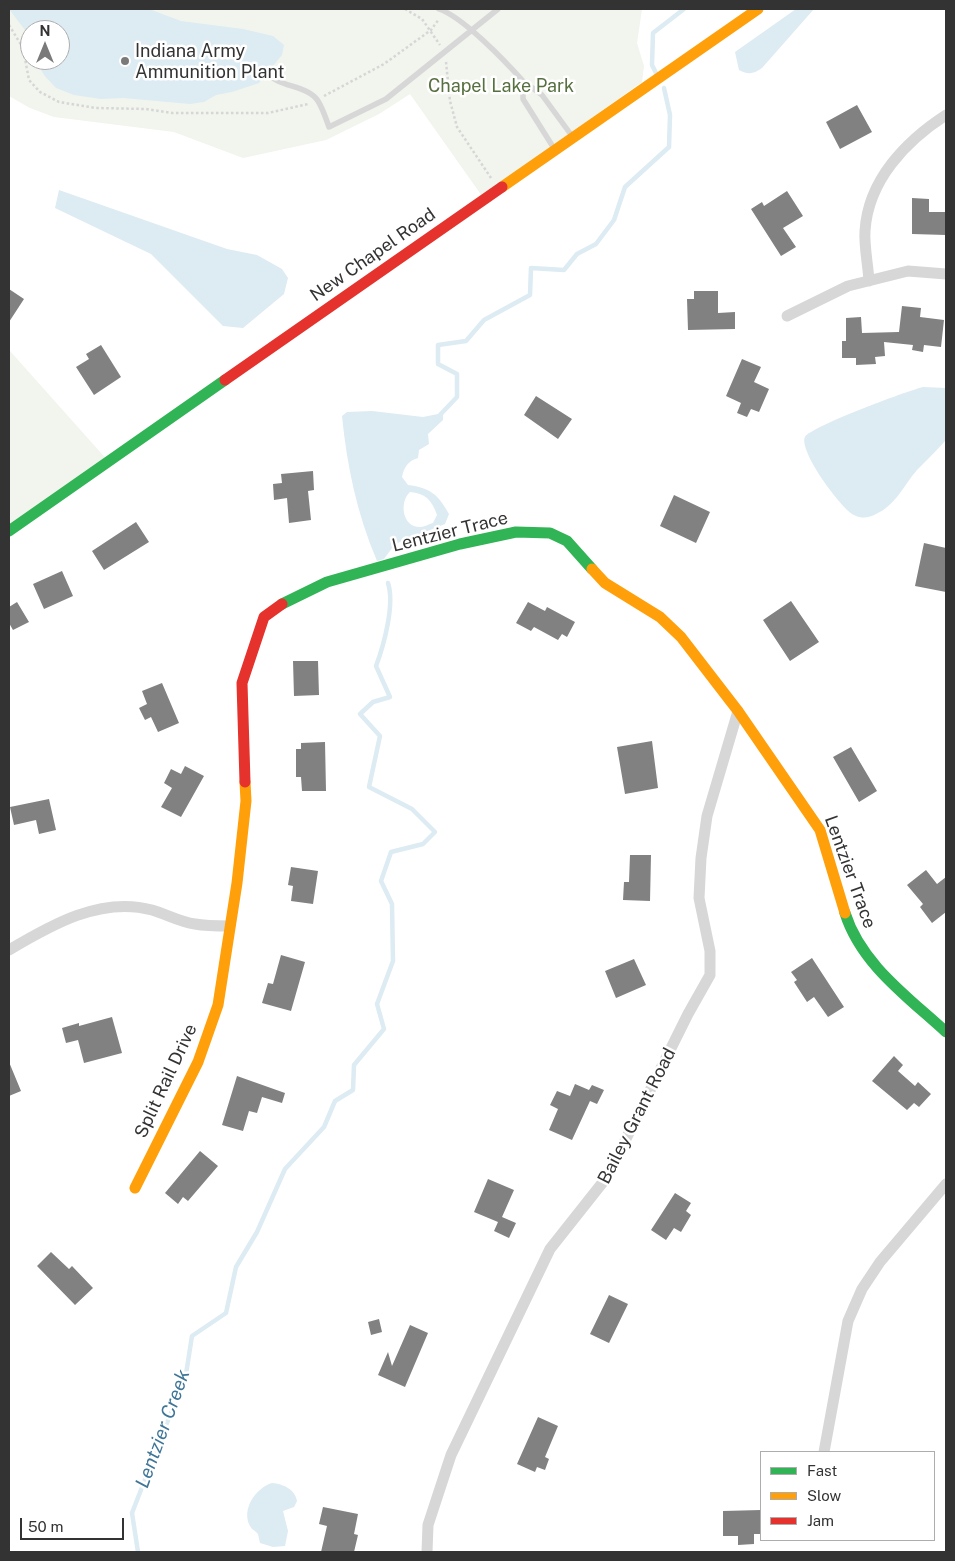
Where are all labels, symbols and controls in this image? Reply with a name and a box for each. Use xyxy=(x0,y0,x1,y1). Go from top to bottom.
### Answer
north arrow xyxy=(20,20,70,70)
text: N xyxy=(40,23,50,39)
place label: Indiana Army Ammunition Plant xyxy=(135,40,284,82)
marker: Indiana Army Ammunition Plant xyxy=(119,55,131,67)
park label: Chapel Lake Park xyxy=(428,75,574,97)
street label: New Chapel Road xyxy=(306,204,440,306)
street label: Lentzier Trace xyxy=(390,507,510,557)
street label: Lentzier Trace xyxy=(820,813,880,931)
street label: Split Rail Drive xyxy=(130,1021,202,1141)
street label: Bailey Grant Road xyxy=(593,1044,681,1188)
water label: Lentzier Creek xyxy=(131,1367,195,1491)
legend xyxy=(760,1451,935,1541)
text: Fast xyxy=(807,1462,837,1479)
text: Slow xyxy=(807,1487,841,1504)
scale bar xyxy=(22,1508,126,1540)
text: Jam xyxy=(807,1512,834,1529)
text: 50 m xyxy=(28,1518,63,1535)

